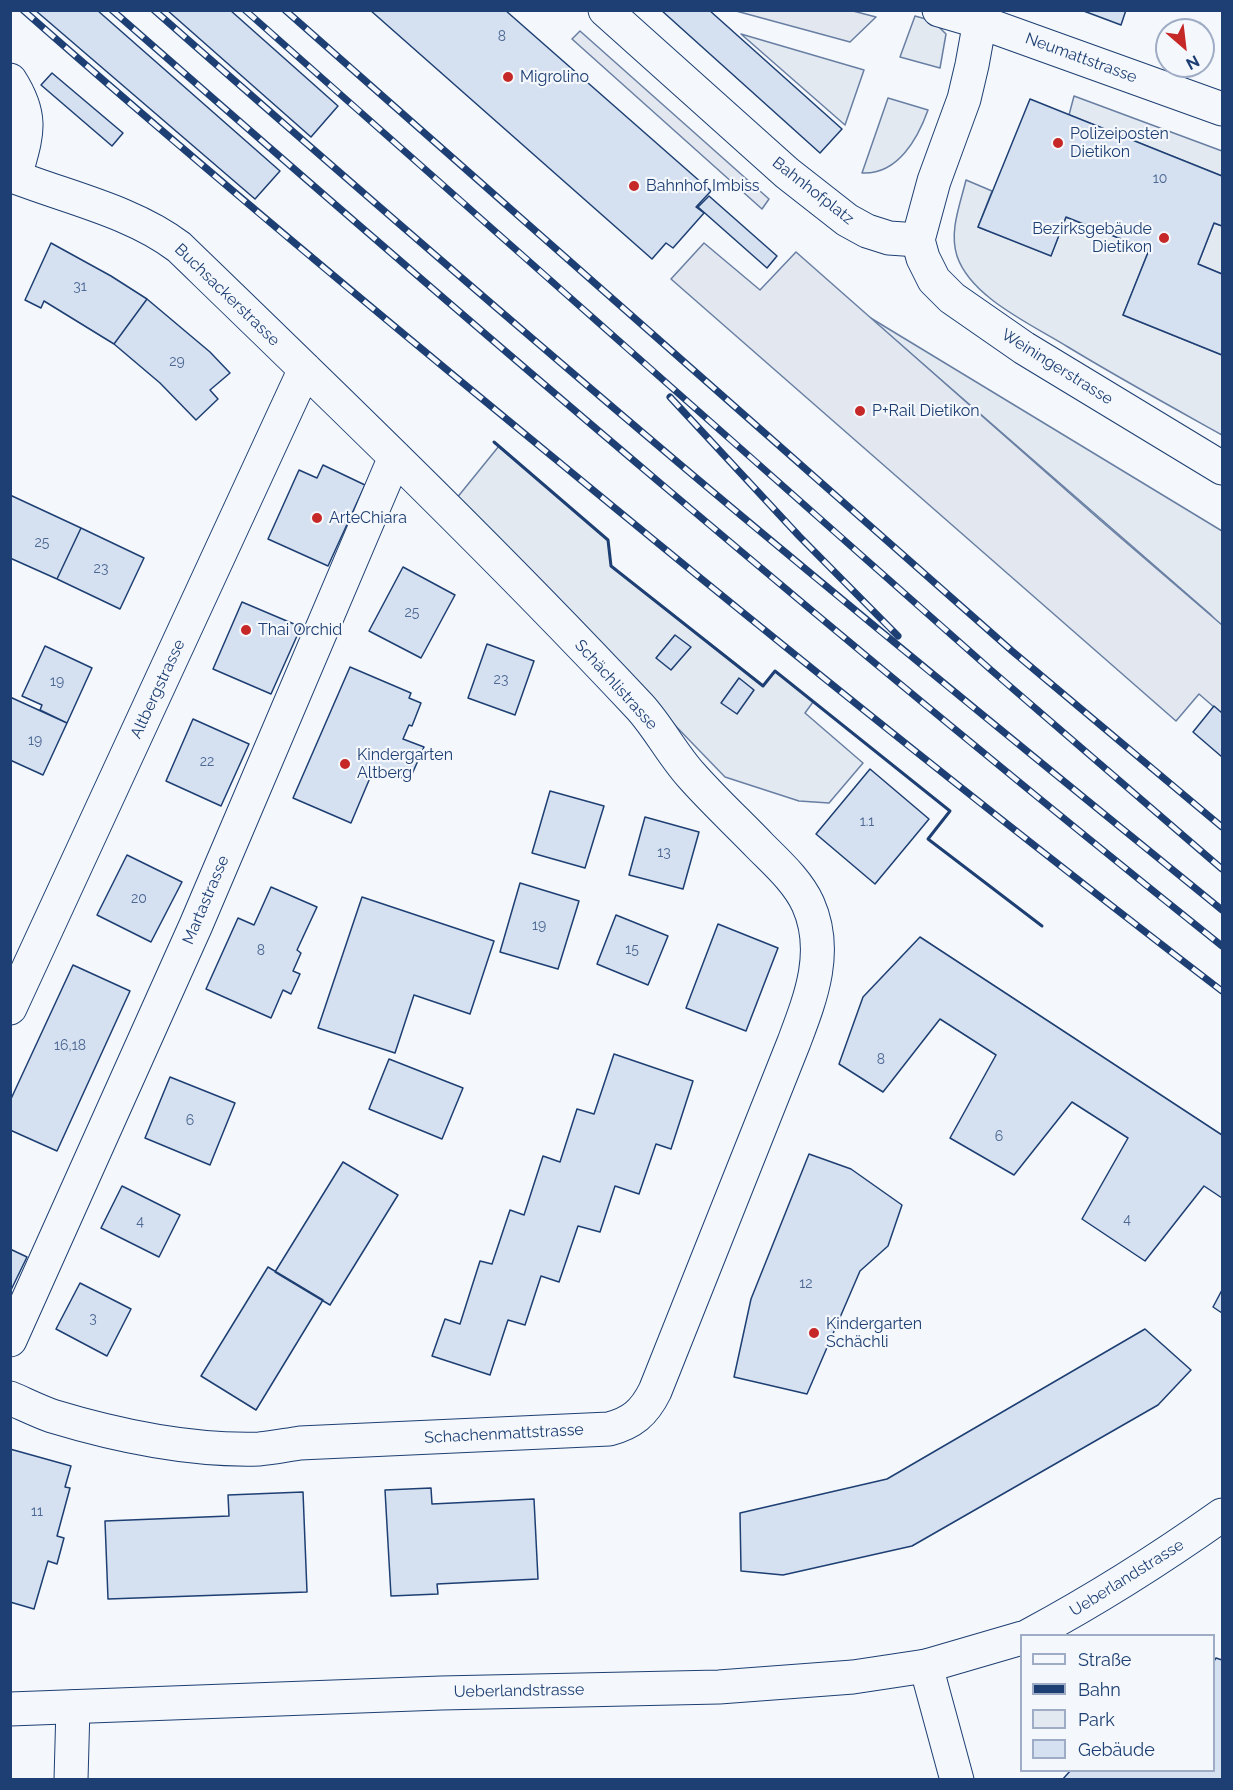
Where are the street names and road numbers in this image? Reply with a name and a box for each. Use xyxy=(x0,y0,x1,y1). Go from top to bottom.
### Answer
street label: Neumattstrasse xyxy=(1023,29,1139,87)
street label: Bahnhofplatz xyxy=(768,153,858,229)
street label: Buchsackerstrasse xyxy=(170,240,284,350)
street label: Weiningerstrasse xyxy=(998,325,1116,409)
street label: Altbergstrasse xyxy=(127,636,189,742)
street label: Schächlistrasse xyxy=(570,636,662,734)
street label: Martastrasse xyxy=(179,853,233,947)
street label: Schachenmattstrasse xyxy=(424,1420,584,1448)
street label: Ueberlandstrasse xyxy=(1066,1535,1188,1621)
street label: Ueberlandstrasse xyxy=(453,1680,585,1702)

